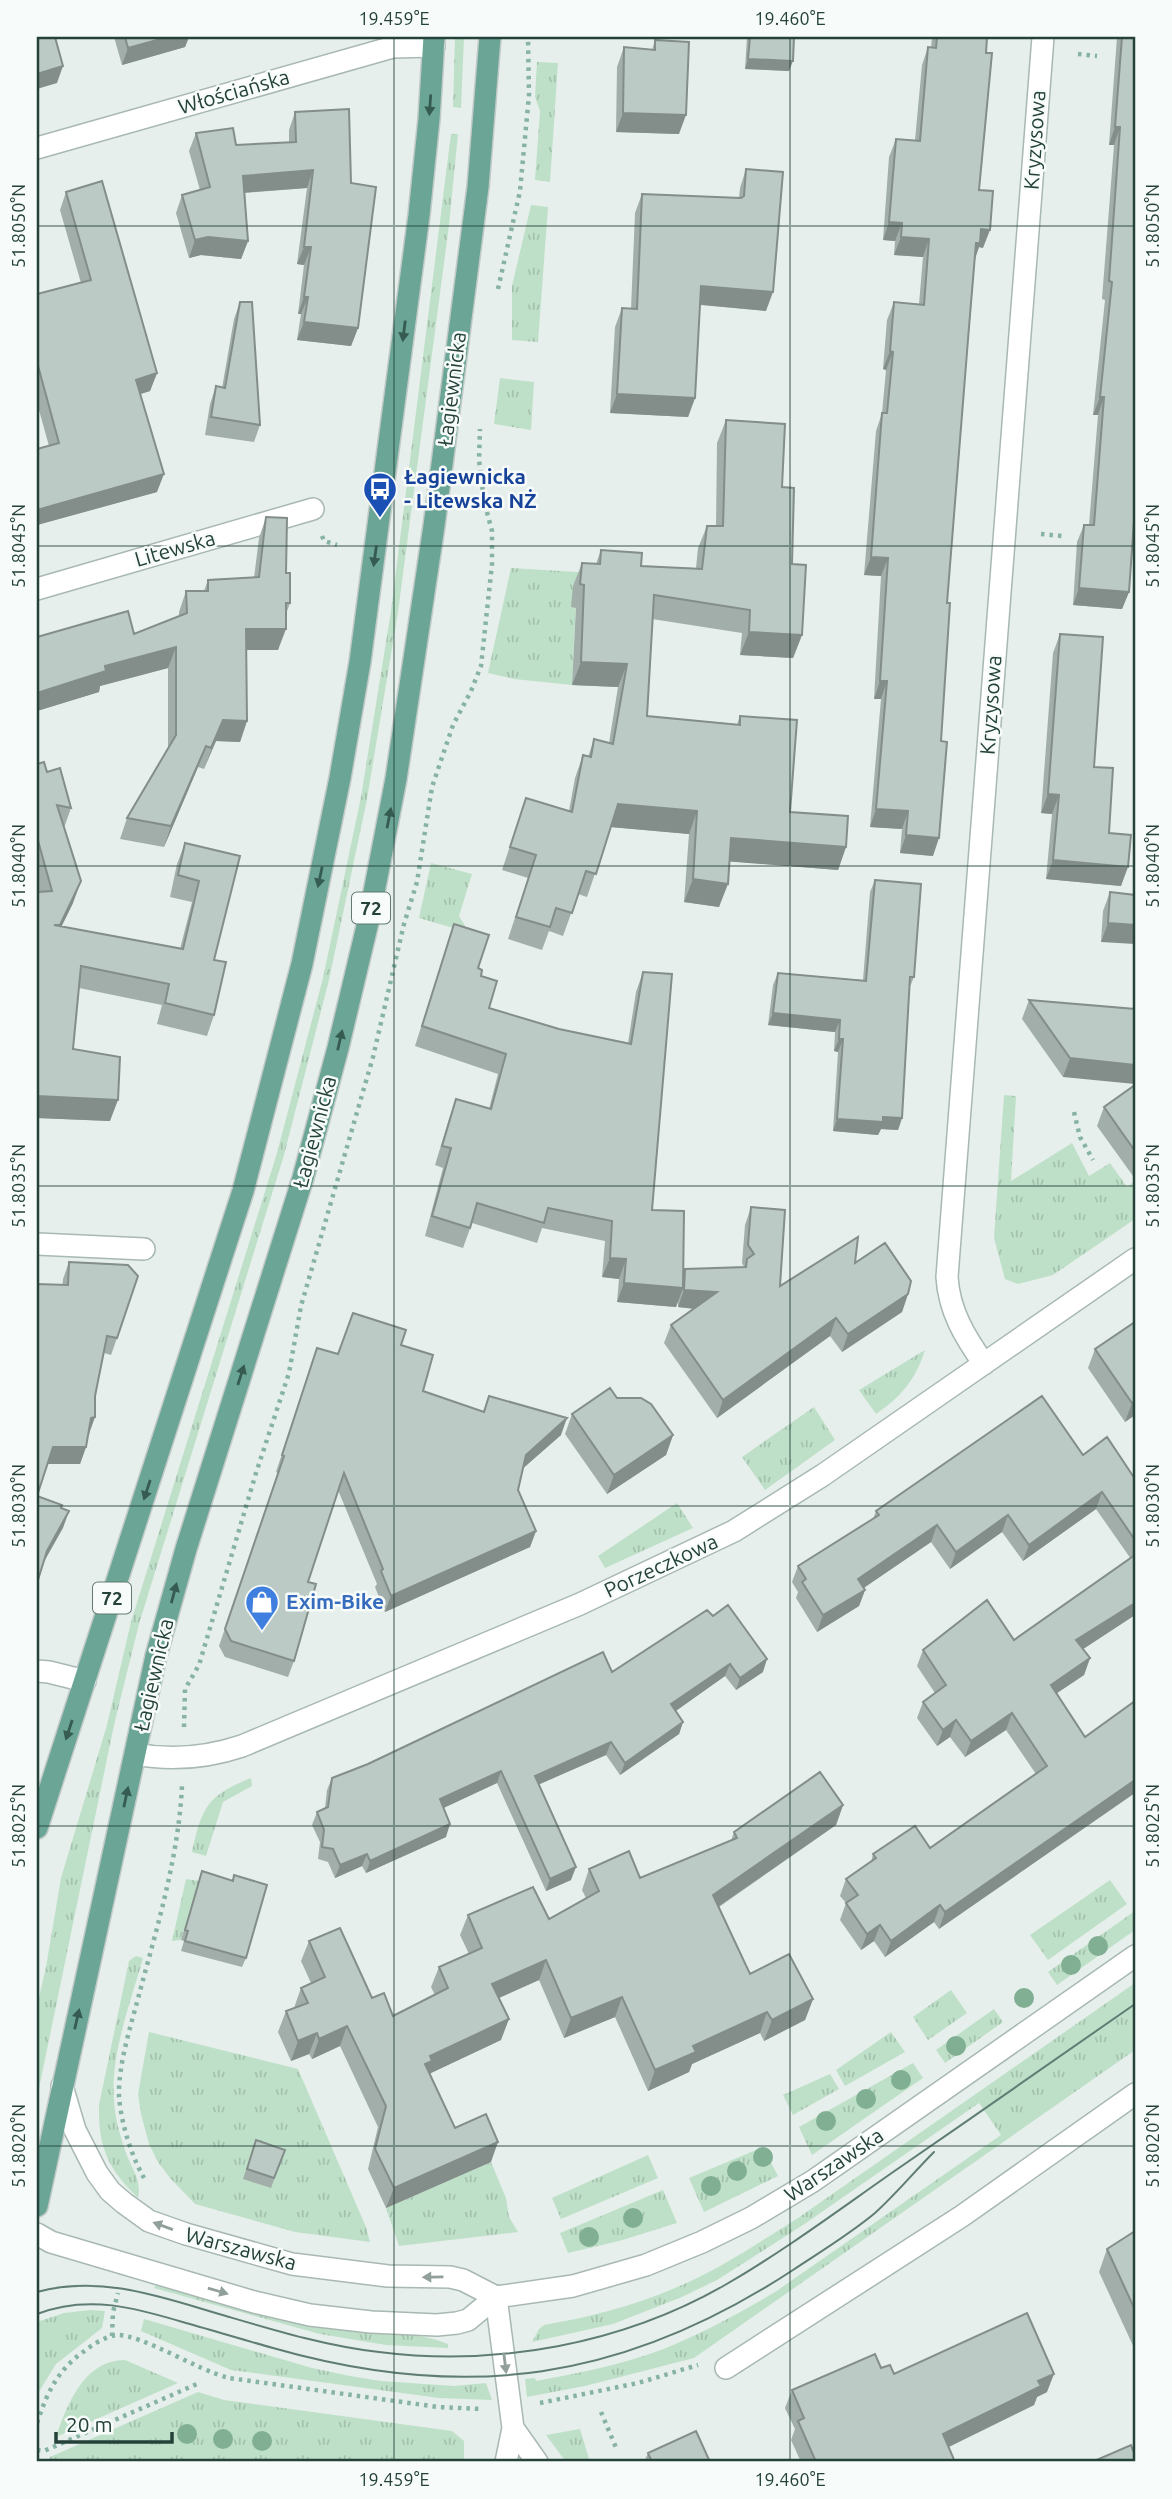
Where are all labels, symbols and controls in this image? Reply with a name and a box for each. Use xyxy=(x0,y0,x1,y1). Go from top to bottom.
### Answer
text: 19.459°E xyxy=(358,8,430,28)
text: 19.460°E xyxy=(754,8,826,28)
street label: Włościańska xyxy=(175,64,292,118)
street label: Kryzysowa xyxy=(1019,89,1049,190)
one-way arrow xyxy=(424,94,435,116)
text: 51.8050°N xyxy=(8,184,28,268)
text: 51.8050°N xyxy=(1142,184,1162,268)
one-way arrow xyxy=(399,320,410,342)
street label: Łagiewnicka xyxy=(432,330,470,447)
place label: Łagiewnicka - Litewska NŻ xyxy=(404,464,537,512)
bus stop icon: Łagiewnicka - Litewska NŻ xyxy=(361,470,399,519)
text: 51.8045°N xyxy=(8,504,28,588)
text: 51.8045°N xyxy=(1142,504,1162,588)
street label: Litewska xyxy=(132,525,218,571)
one-way arrow xyxy=(369,546,380,568)
street label: Kryzysowa xyxy=(975,654,1005,755)
one-way arrow xyxy=(384,806,395,828)
text: 51.8040°N xyxy=(8,824,28,908)
text: 51.8040°N xyxy=(1142,824,1162,908)
one-way arrow xyxy=(314,866,325,888)
road number: 72 xyxy=(352,893,390,924)
one-way arrow xyxy=(335,1029,346,1051)
street label: Łagiewnicka xyxy=(288,1073,341,1190)
text: 51.8035°N xyxy=(8,1144,28,1228)
text: 51.8035°N xyxy=(1142,1144,1162,1228)
one-way arrow xyxy=(236,1365,247,1386)
text: 51.8030°N xyxy=(8,1464,28,1548)
text: 51.8030°N xyxy=(1142,1464,1162,1548)
one-way arrow xyxy=(141,1480,151,1501)
street label: Porzeczkowa xyxy=(600,1528,721,1602)
one-way arrow xyxy=(169,1581,180,1603)
road number: 72 xyxy=(93,1582,131,1614)
shop icon: Exim-Bike xyxy=(243,1583,281,1632)
place label: Exim-Bike xyxy=(286,1589,384,1613)
street label: Łagiewnicka xyxy=(128,1616,178,1734)
one-way arrow xyxy=(63,1719,73,1740)
text: 51.8025°N xyxy=(8,1784,28,1868)
text: 51.8025°N xyxy=(1142,1784,1162,1868)
one-way arrow xyxy=(120,1786,131,1808)
one-way arrow xyxy=(71,2008,82,2030)
text: 51.8020°N xyxy=(8,2104,28,2188)
text: 51.8020°N xyxy=(1142,2104,1162,2188)
street label: Warszawska xyxy=(779,2122,887,2206)
one-way arrow xyxy=(152,2220,173,2231)
street label: Warszawska xyxy=(183,2222,299,2274)
one-way arrow xyxy=(422,2271,444,2283)
one-way arrow xyxy=(208,2287,229,2297)
one-way arrow xyxy=(500,2352,511,2374)
scale bar xyxy=(56,2401,172,2445)
text: 20 m xyxy=(66,2412,113,2436)
text: 19.459°E xyxy=(358,2469,430,2489)
text: 19.460°E xyxy=(754,2469,826,2489)

